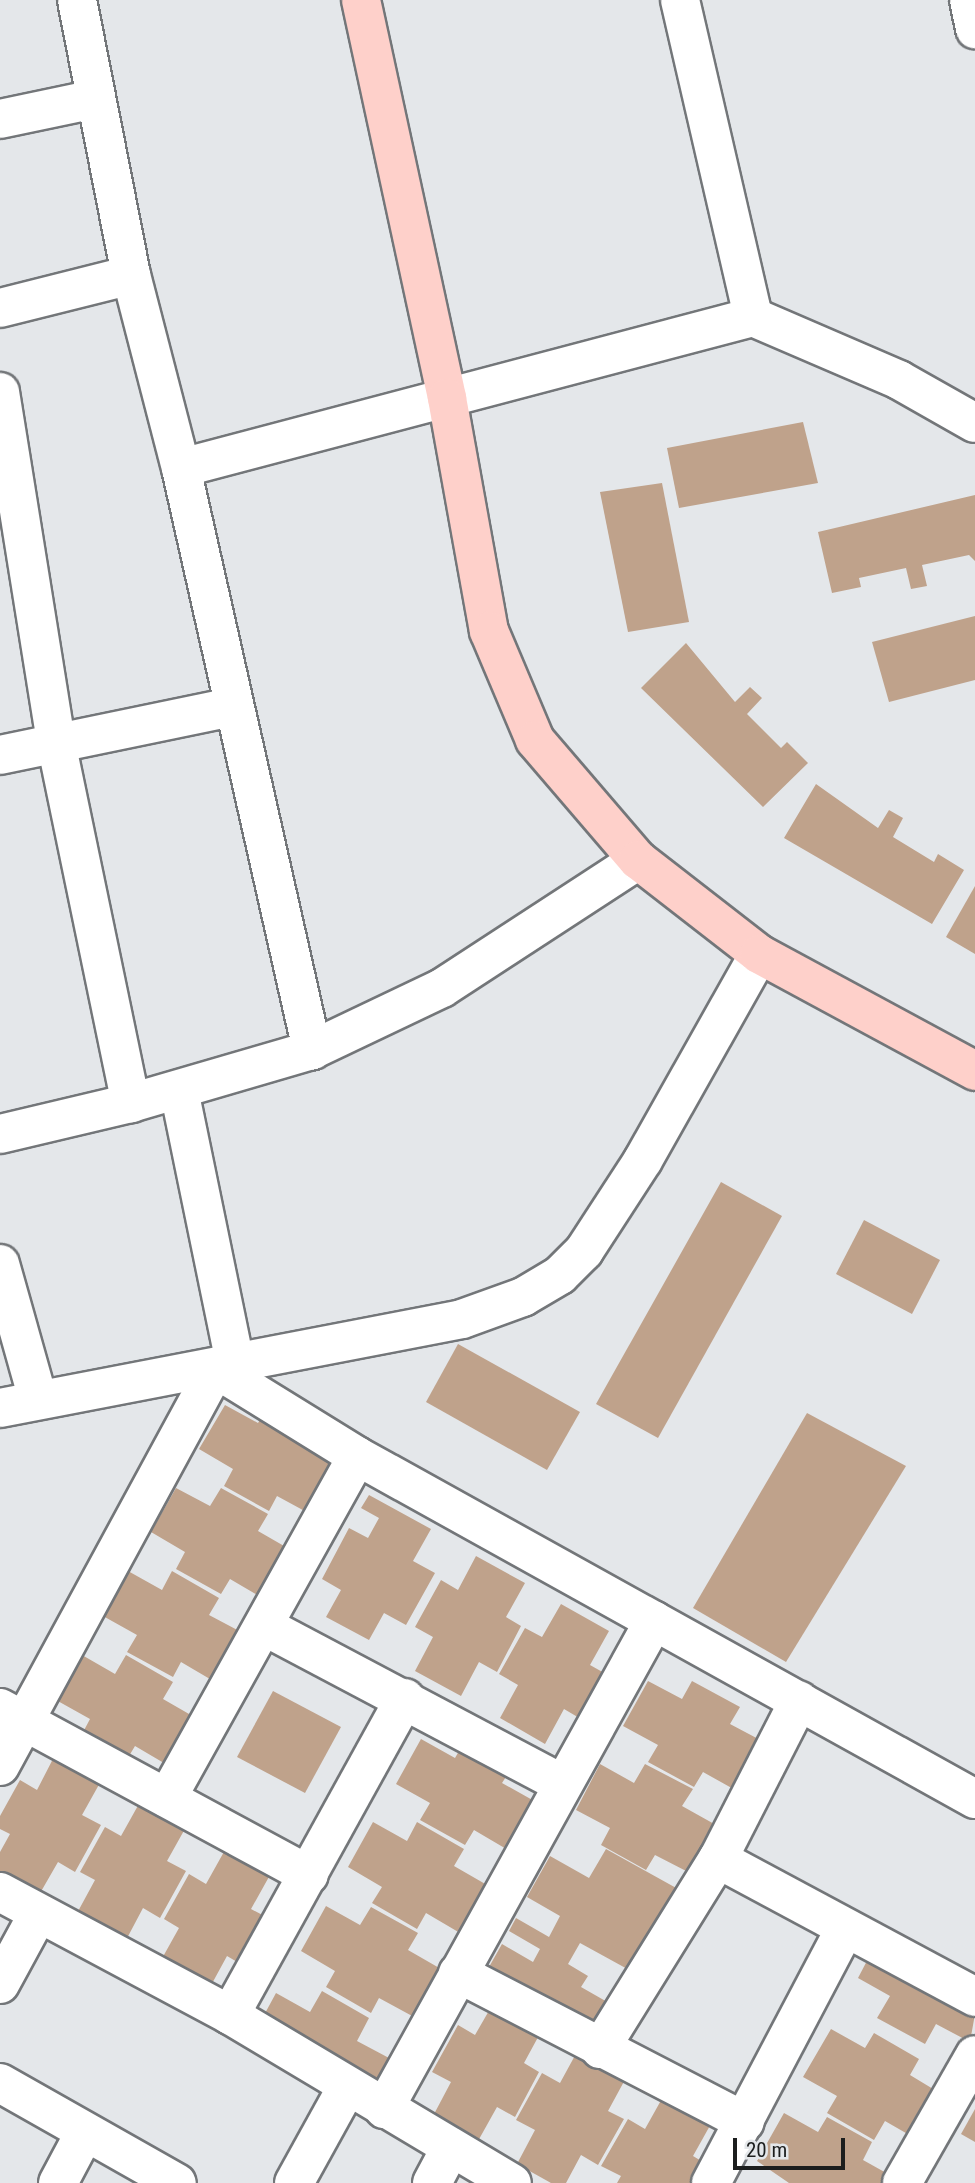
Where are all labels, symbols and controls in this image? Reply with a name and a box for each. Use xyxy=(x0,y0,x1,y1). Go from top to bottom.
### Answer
scale bar xyxy=(737,2124,849,2168)
text: 20 m xyxy=(746,2138,787,2162)

